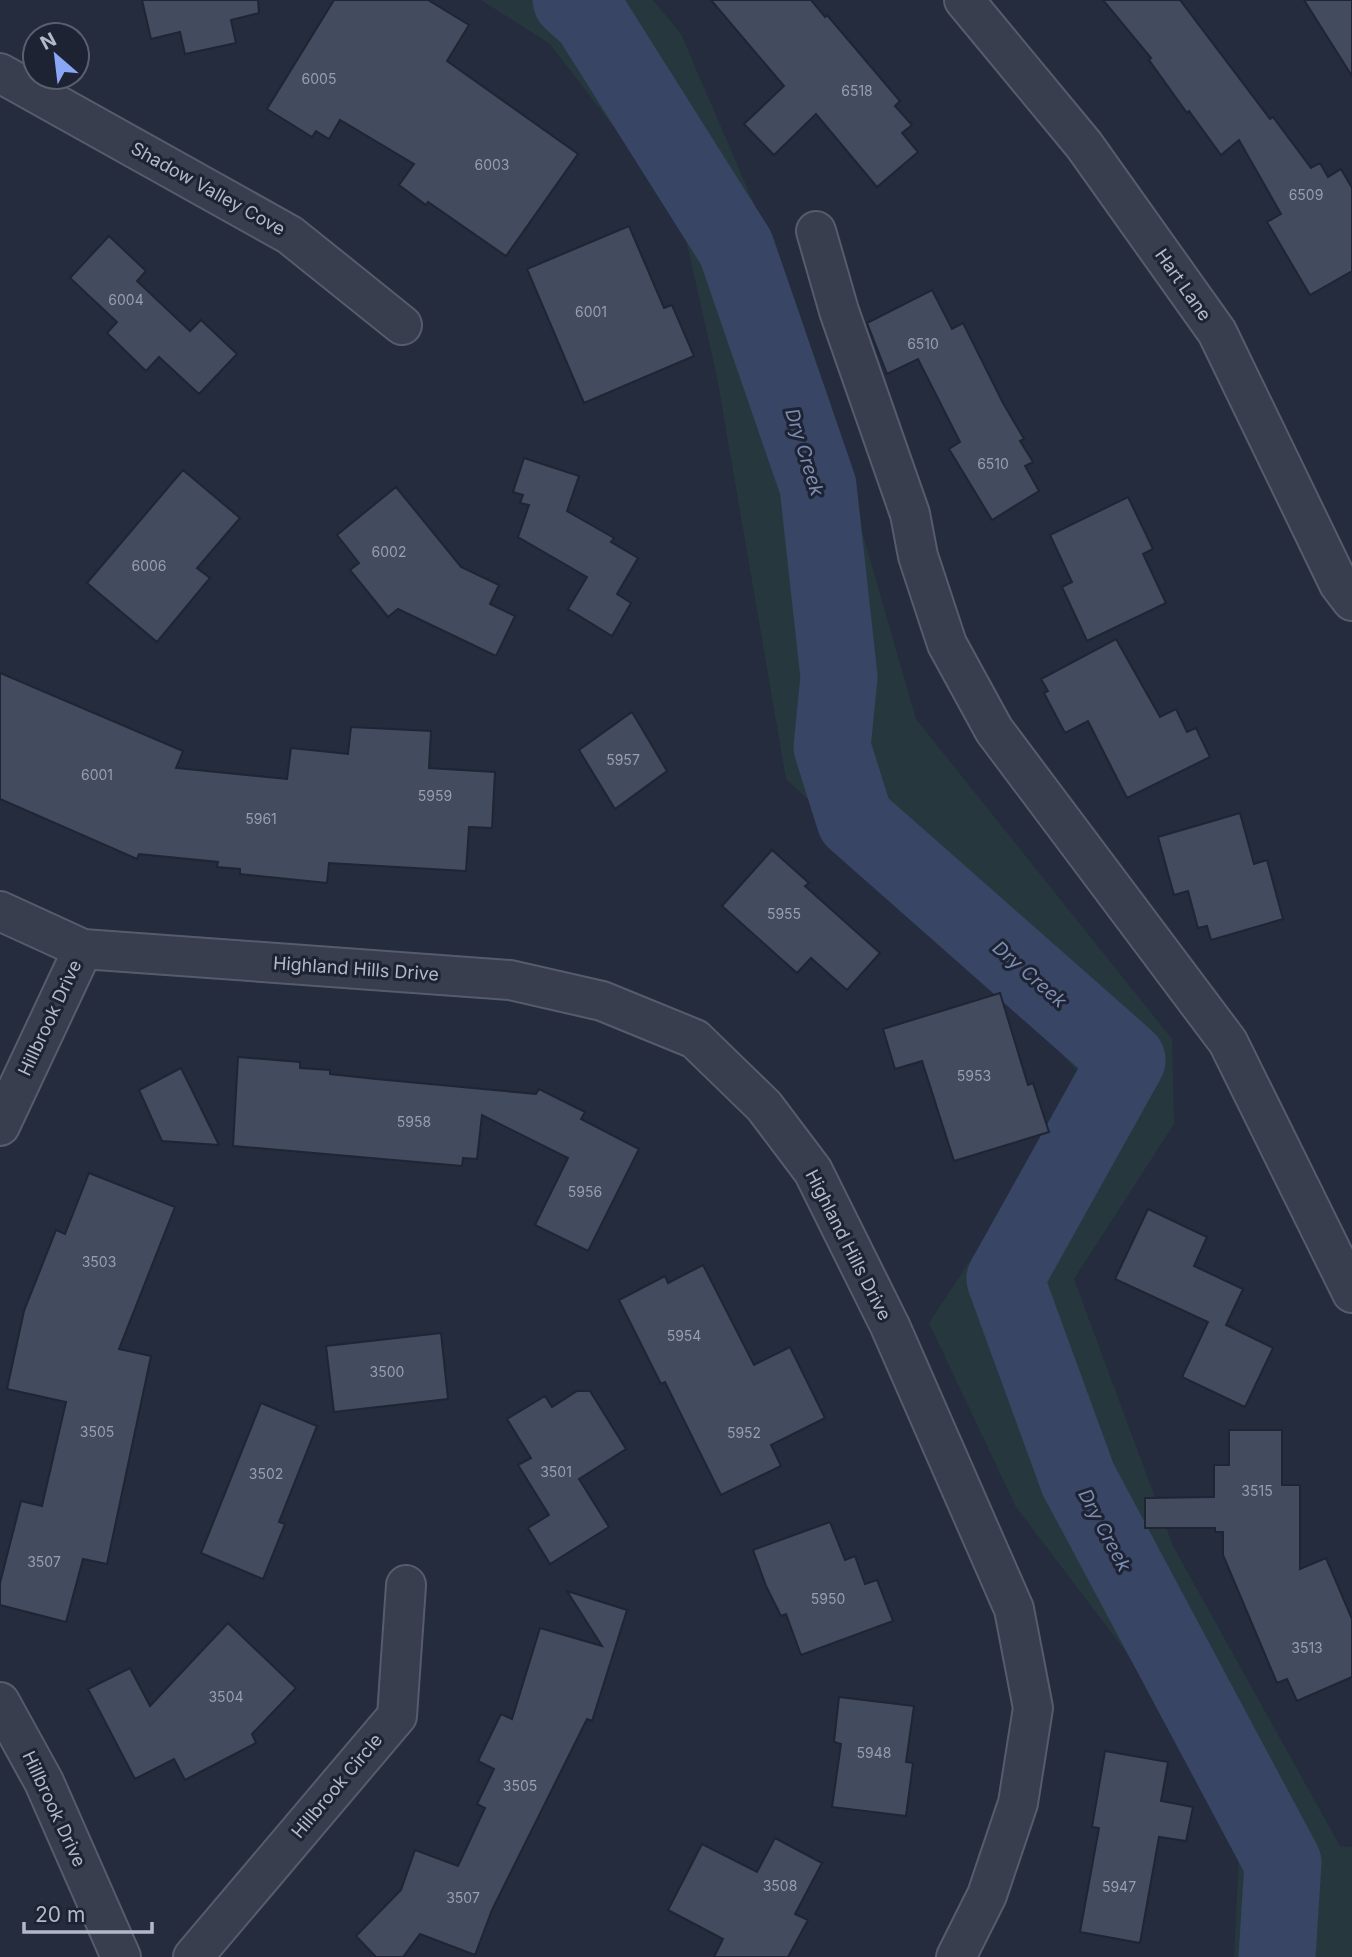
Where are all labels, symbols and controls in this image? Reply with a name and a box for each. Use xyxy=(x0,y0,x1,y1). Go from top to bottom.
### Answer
north arrow xyxy=(21,21,91,91)
text: N xyxy=(36,28,60,55)
house number: 6005 xyxy=(302,70,336,87)
house number: 6518 xyxy=(841,82,873,99)
street label: Shadow Valley Cove xyxy=(127,137,289,240)
house number: 6003 xyxy=(475,156,510,173)
house number: 6509 xyxy=(1289,186,1323,203)
street label: Hart Lane xyxy=(1151,245,1216,325)
house number: 6004 xyxy=(108,291,144,308)
house number: 6001 xyxy=(575,303,607,320)
house number: 6510 xyxy=(907,335,939,352)
water label: Dry Creek xyxy=(780,406,829,499)
house number: 6510 xyxy=(977,455,1009,472)
house number: 6002 xyxy=(372,543,406,560)
house number: 6006 xyxy=(131,557,167,574)
house number: 5957 xyxy=(606,751,640,768)
house number: 6001 xyxy=(81,766,113,783)
house number: 5959 xyxy=(418,787,452,804)
house number: 5961 xyxy=(245,810,277,827)
house number: 5955 xyxy=(767,905,801,922)
water label: Dry Creek xyxy=(988,936,1072,1013)
street label: Highland Hills Drive xyxy=(272,952,440,985)
street label: Hillbrook Drive xyxy=(14,957,86,1079)
house number: 5953 xyxy=(957,1067,991,1084)
house number: 5958 xyxy=(397,1113,431,1130)
street label: Highland Hills Drive xyxy=(801,1166,896,1324)
house number: 5956 xyxy=(568,1183,602,1200)
house number: 3503 xyxy=(82,1253,116,1270)
house number: 5954 xyxy=(667,1327,701,1344)
house number: 3500 xyxy=(370,1363,404,1380)
house number: 3505 xyxy=(80,1423,114,1440)
house number: 5952 xyxy=(727,1424,761,1441)
house number: 3501 xyxy=(540,1463,572,1480)
house number: 3502 xyxy=(249,1465,283,1482)
house number: 3515 xyxy=(1241,1482,1273,1499)
water label: Dry Creek xyxy=(1073,1485,1136,1576)
house number: 3507 xyxy=(27,1553,61,1570)
house number: 5950 xyxy=(811,1590,845,1607)
house number: 3513 xyxy=(1291,1639,1323,1656)
house number: 3504 xyxy=(208,1688,244,1705)
street label: Hillbrook Circle xyxy=(287,1729,386,1842)
house number: 5948 xyxy=(857,1744,891,1761)
street label: Hillbrook Drive xyxy=(18,1748,90,1870)
house number: 3505 xyxy=(503,1777,537,1794)
house number: 3508 xyxy=(763,1877,797,1894)
house number: 5947 xyxy=(1102,1878,1136,1895)
house number: 3507 xyxy=(446,1889,480,1906)
scale bar xyxy=(24,1890,152,1934)
text: 20 m xyxy=(35,1902,85,1927)

